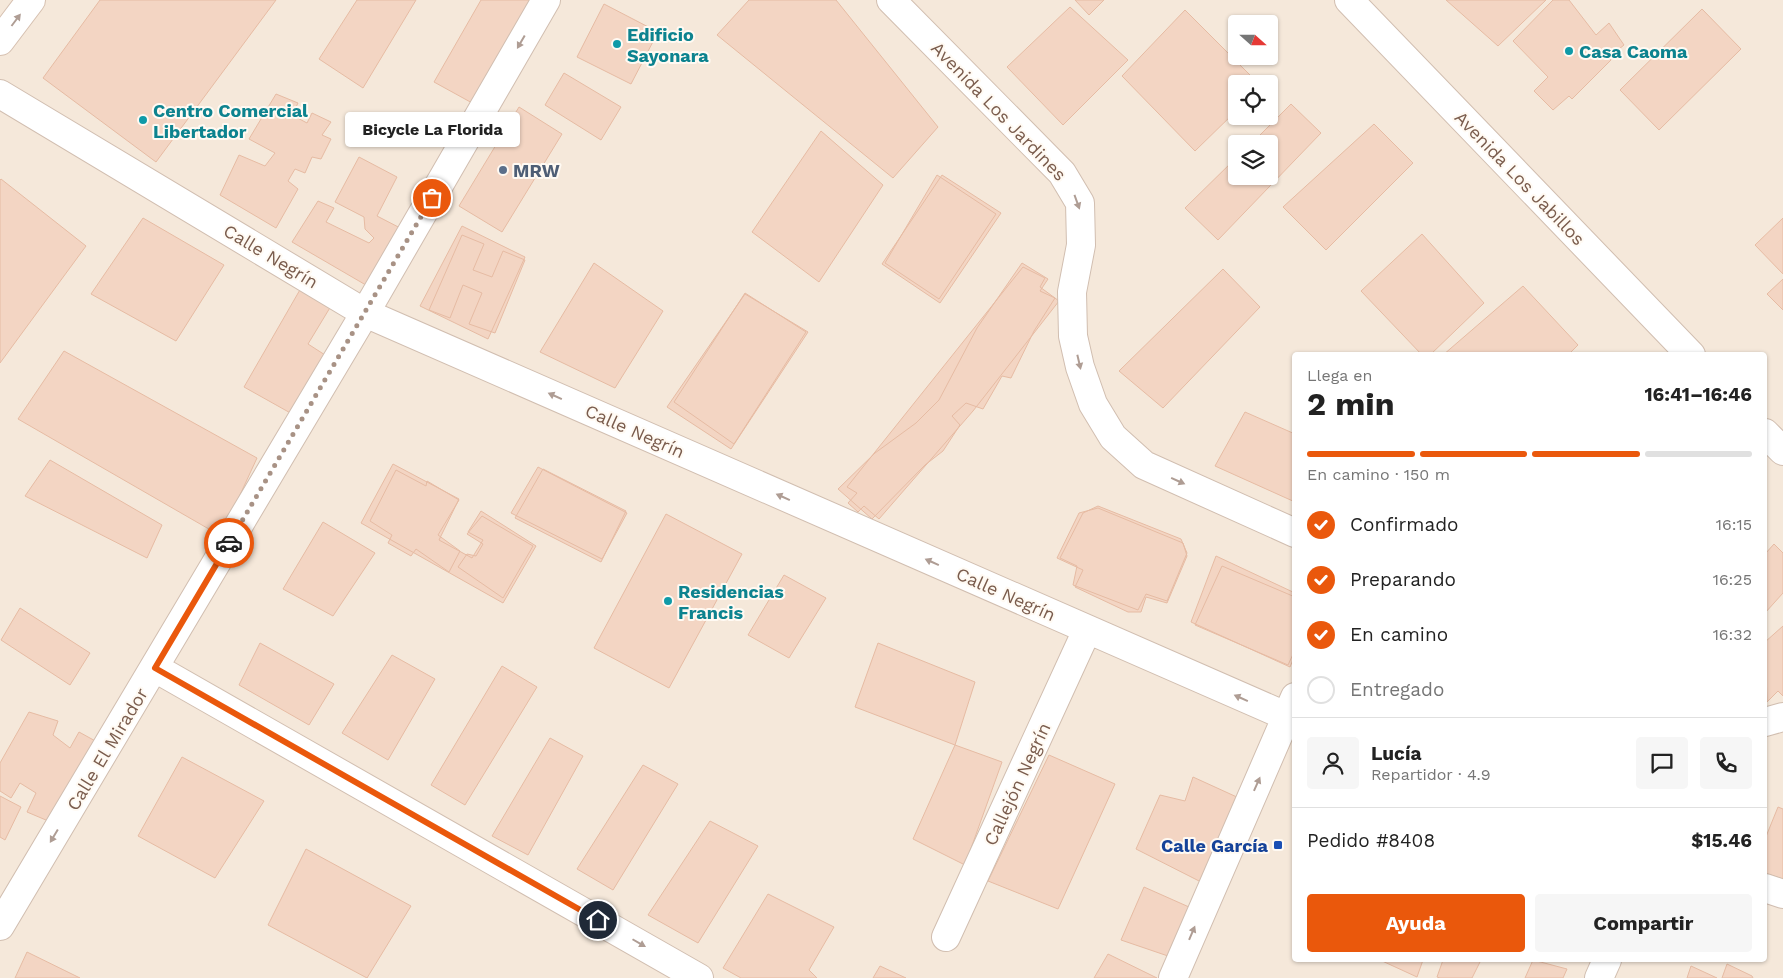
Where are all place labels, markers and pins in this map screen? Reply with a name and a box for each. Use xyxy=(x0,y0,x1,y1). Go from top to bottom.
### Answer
place label: Edificio Sayonara xyxy=(627,24,709,66)
marker: Edificio Sayonara xyxy=(611,38,623,50)
place label: Casa Caoma xyxy=(1579,41,1688,62)
marker: Casa Caoma xyxy=(1563,45,1575,57)
place label: Centro Comercial Libertador xyxy=(153,100,308,142)
callout: Bicycle La Florida xyxy=(344,113,520,148)
marker: Centro Comercial Libertador xyxy=(137,114,149,126)
place label: MRW xyxy=(513,160,560,181)
marker: MRW xyxy=(497,164,509,176)
pin xyxy=(411,177,453,219)
place label: Residencias Francis xyxy=(678,581,784,623)
marker: Residencias Francis xyxy=(662,595,674,607)
place label: Calle García xyxy=(1161,835,1269,856)
marker: Calle García xyxy=(1272,839,1284,851)
pin xyxy=(577,899,619,941)

